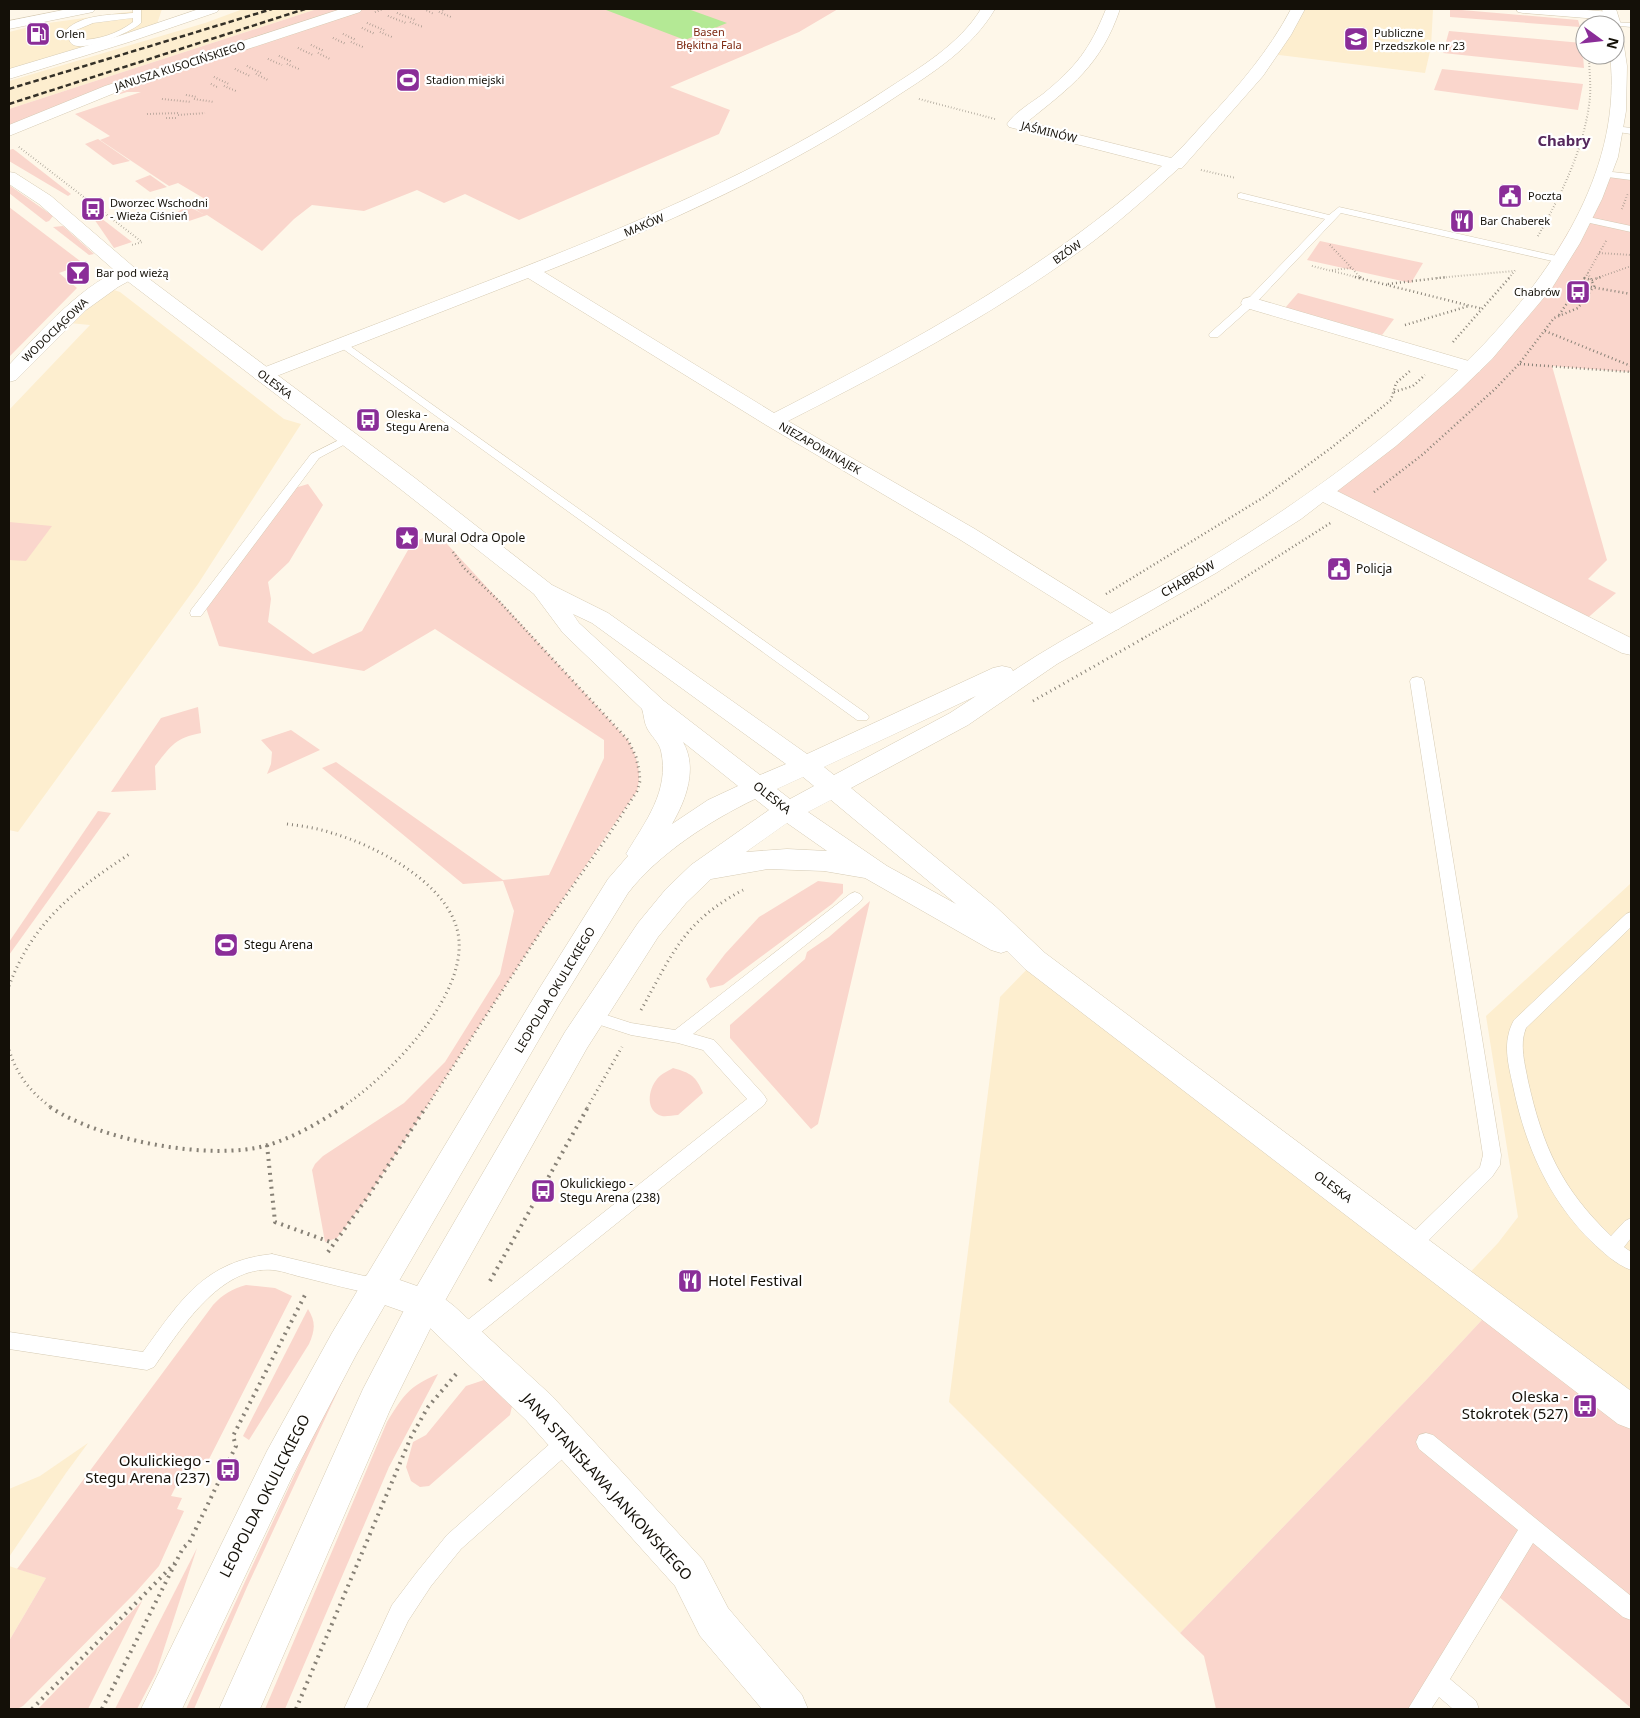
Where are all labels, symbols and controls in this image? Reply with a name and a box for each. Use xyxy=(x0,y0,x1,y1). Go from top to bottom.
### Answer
north arrow xyxy=(1575,15,1625,65)
fuel station icon: Orlen xyxy=(25,21,51,47)
park label: Basen Błękitna Fala xyxy=(676,24,742,52)
place label: Publiczne Przedszkole nr 23 xyxy=(1374,25,1465,53)
place label: Orlen xyxy=(56,26,85,41)
school or university icon: Publiczne Przedszkole nr 23 xyxy=(1343,26,1369,52)
text: N xyxy=(1602,36,1624,51)
street label: JANUSZA KUSOCIŃSKIEGO xyxy=(112,37,247,94)
sports icon: Stadion miejski xyxy=(395,67,421,93)
place label: Stadion miejski xyxy=(426,72,504,87)
street label: JAŚMINÓW xyxy=(1019,117,1079,146)
district label: Chabry xyxy=(1537,130,1591,150)
public building icon: Poczta xyxy=(1497,183,1523,209)
place label: Poczta xyxy=(1528,188,1562,203)
place label: Dworzec Wschodni - Wieża Ciśnień xyxy=(110,195,208,223)
bus stop icon: Dworzec Wschodni - Wieża Ciśnień xyxy=(80,196,106,222)
restaurant icon: Bar Chaberek xyxy=(1449,208,1475,234)
street label: MAKÓW xyxy=(621,209,667,240)
place label: Bar Chaberek xyxy=(1480,213,1550,228)
street label: BZÓW xyxy=(1049,236,1085,267)
bar icon: Bar pod wieżą xyxy=(65,260,91,286)
place label: Bar pod wieżą xyxy=(96,265,169,280)
bus stop icon: Chabrów xyxy=(1565,279,1591,305)
place label: Chabrów xyxy=(1514,284,1560,299)
street label: WODOCIĄGOWA xyxy=(18,294,92,365)
street label: OLESKA xyxy=(255,365,297,402)
place label: Oleska - Stegu Arena xyxy=(386,406,449,434)
bus stop icon: Oleska - Stegu Arena xyxy=(355,407,381,433)
street label: NIEZAPOMINAJEK xyxy=(777,418,864,477)
place icon: Mural Odra Opole xyxy=(394,525,420,551)
place label: Mural Odra Opole xyxy=(424,529,525,546)
street label: CHABRÓW xyxy=(1158,556,1218,601)
public building icon: Policja xyxy=(1326,556,1352,582)
place label: Policja xyxy=(1356,560,1392,577)
street label: OLESKA xyxy=(750,777,795,818)
street label: LEOPOLDA OKULICKIEGO xyxy=(510,923,599,1056)
sports icon: Stegu Arena xyxy=(213,932,239,958)
place label: Stegu Arena xyxy=(244,936,313,953)
street label: OLESKA xyxy=(1311,1167,1356,1207)
place label: Okulickiego - Stegu Arena (238) xyxy=(560,1175,660,1206)
bus stop icon: Okulickiego - Stegu Arena (238) xyxy=(530,1178,556,1204)
restaurant icon: Hotel Festival xyxy=(677,1268,703,1294)
place label: Hotel Festival xyxy=(708,1270,802,1290)
place label: Oleska - Stokrotek (527) xyxy=(1462,1386,1568,1423)
street label: JANA STANISŁAWA JANKOWSKIEGO xyxy=(517,1387,697,1584)
bus stop icon: Oleska - Stokrotek (527) xyxy=(1572,1393,1598,1419)
street label: LEOPOLDA OKULICKIEGO xyxy=(214,1411,314,1580)
place label: Okulickiego - Stegu Arena (237) xyxy=(85,1450,210,1487)
bus stop icon: Okulickiego - Stegu Arena (237) xyxy=(215,1457,241,1483)

